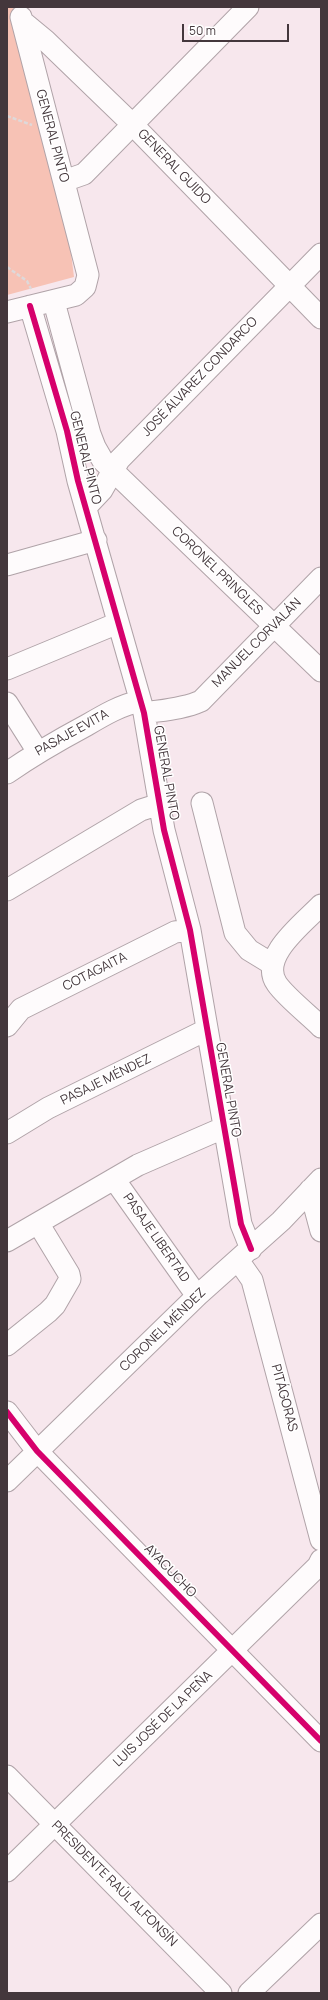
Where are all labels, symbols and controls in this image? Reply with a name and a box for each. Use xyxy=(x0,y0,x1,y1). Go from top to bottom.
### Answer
scale bar xyxy=(184,16,291,42)
text: 50 m xyxy=(189,22,216,39)
street label: GENERAL PINTO xyxy=(32,88,72,184)
street label: GENERAL GUIDO xyxy=(134,126,214,208)
street label: JOSÉ ÁLVAREZ CONDARCO xyxy=(139,314,261,440)
street label: GENERAL PINTO xyxy=(66,410,104,506)
street label: CORONEL PRINGLES xyxy=(168,523,266,619)
street label: MANUEL CORVALÁN xyxy=(209,595,305,691)
street label: PASAJE EVITA xyxy=(33,706,111,760)
street label: GENERAL PINTO xyxy=(150,725,182,821)
street label: COTAGAITA xyxy=(60,949,130,995)
street label: GENERAL PINTO xyxy=(212,1042,244,1138)
street label: PASAJE MÉNDEZ xyxy=(58,1051,154,1109)
street label: PASAJE LIBERTAD xyxy=(119,1190,193,1286)
street label: CORONEL MÉNDEZ xyxy=(117,1285,209,1375)
street label: PITÁGORAS xyxy=(268,1363,300,1433)
street label: AYACUCHO xyxy=(141,1541,199,1601)
street label: LUIS JOSÉ DE LA PEÑA xyxy=(110,1668,216,1770)
street label: PRESIDENTE RAÚL ALFONSÍN xyxy=(48,1818,180,1950)

